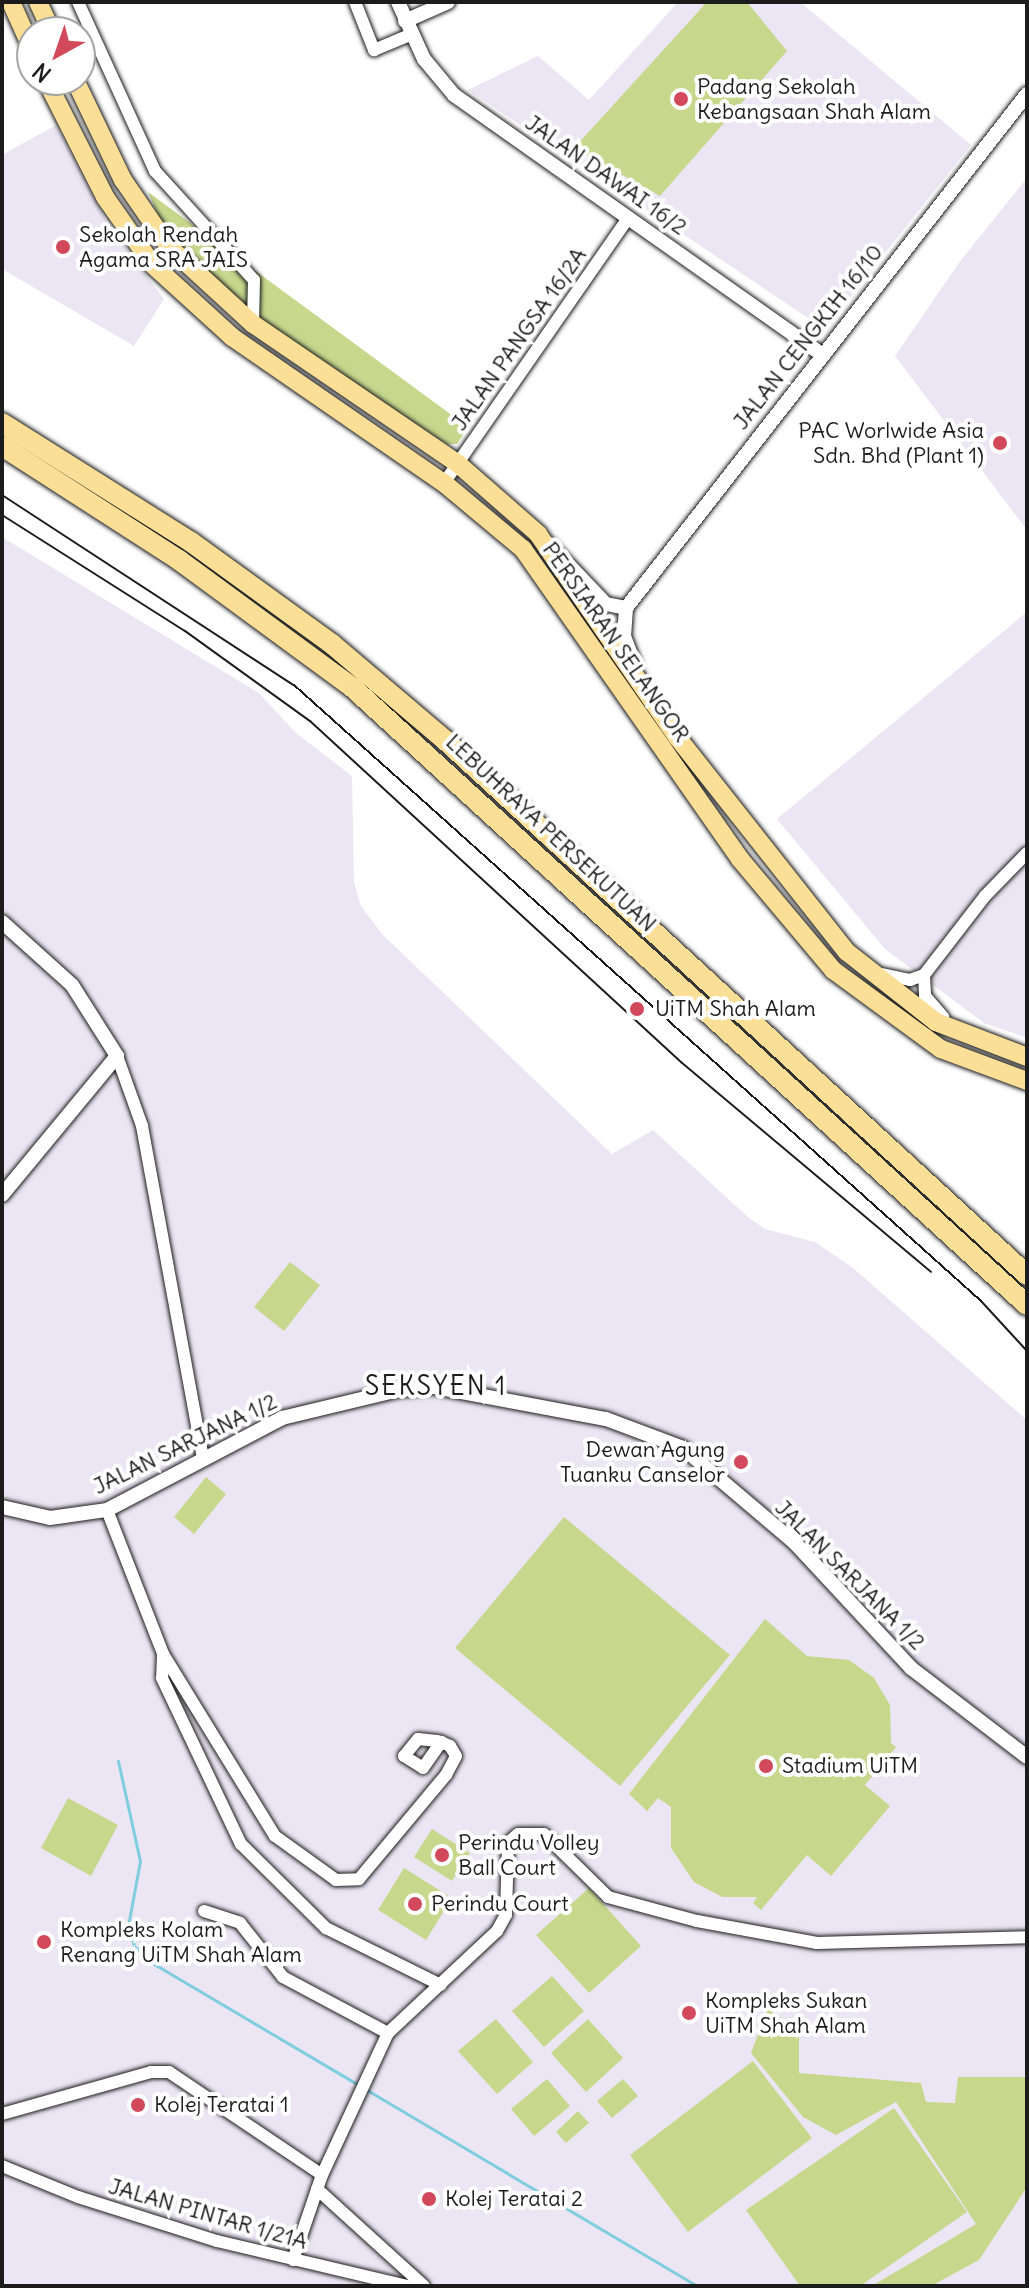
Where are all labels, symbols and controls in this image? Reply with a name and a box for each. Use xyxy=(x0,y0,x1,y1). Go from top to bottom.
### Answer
north arrow xyxy=(16,16,96,96)
text: N xyxy=(27,57,57,88)
place label: Padang Sekolah Kebangsaan Shah Alam xyxy=(697,73,931,124)
marker: Padang Sekolah Kebangsaan Shah Alam xyxy=(672,90,690,108)
street label: JALAN DAWAI 16/2 xyxy=(520,109,692,241)
place label: Sekolah Rendah Agama SRA JAIS xyxy=(79,221,248,272)
marker: Sekolah Rendah Agama SRA JAIS xyxy=(54,238,72,256)
street label: JALAN CENGKIH 16/10 xyxy=(728,239,888,435)
street label: JALAN PANGSA 16/2A xyxy=(446,243,592,435)
place label: PAC Worlwide Asia Sdn. Bhd (Plant 1) xyxy=(798,417,984,468)
marker: PAC Worlwide Asia Sdn. Bhd (Plant 1) xyxy=(991,434,1009,452)
street label: PERSIARAN SELANGOR xyxy=(537,537,695,747)
street label: LEBUHRAYA PERSEKUTUAN xyxy=(440,729,662,937)
place label: UiTM Shah Alam xyxy=(655,996,816,1022)
marker: UiTM Shah Alam xyxy=(626,998,648,1020)
district label: SEKSYEN 1 xyxy=(365,1370,507,1402)
street label: JALAN SARJANA 1/2 xyxy=(89,1388,281,1500)
place label: Dewan Agung Tuanku Canselor xyxy=(560,1436,725,1488)
marker: Dewan Agung Tuanku Canselor xyxy=(732,1453,750,1471)
street label: JALAN SARJANA 1/2 xyxy=(770,1495,930,1655)
place label: Stadium UiTM xyxy=(782,1753,918,1779)
marker: Stadium UiTM xyxy=(757,1757,775,1775)
place label: Perindu Volley Ball Court xyxy=(458,1829,599,1880)
marker: Perindu Volley Ball Court xyxy=(433,1846,451,1864)
place label: Perindu Court xyxy=(431,1891,569,1917)
marker: Perindu Court xyxy=(406,1895,424,1913)
place label: Kompleks Kolam Renang UiTM Shah Alam xyxy=(60,1916,302,1968)
marker: Kompleks Kolam Renang UiTM Shah Alam xyxy=(35,1933,53,1951)
place label: Kompleks Sukan UiTM Shah Alam xyxy=(705,1987,867,2038)
marker: Kompleks Sukan UiTM Shah Alam xyxy=(680,2004,698,2022)
place label: Kolej Teratai 1 xyxy=(154,2092,289,2118)
marker: Kolej Teratai 1 xyxy=(129,2096,147,2114)
street label: JALAN PINTAR 1/21A xyxy=(106,2173,310,2255)
place label: Kolej Teratai 2 xyxy=(445,2186,583,2212)
marker: Kolej Teratai 2 xyxy=(420,2190,438,2208)

